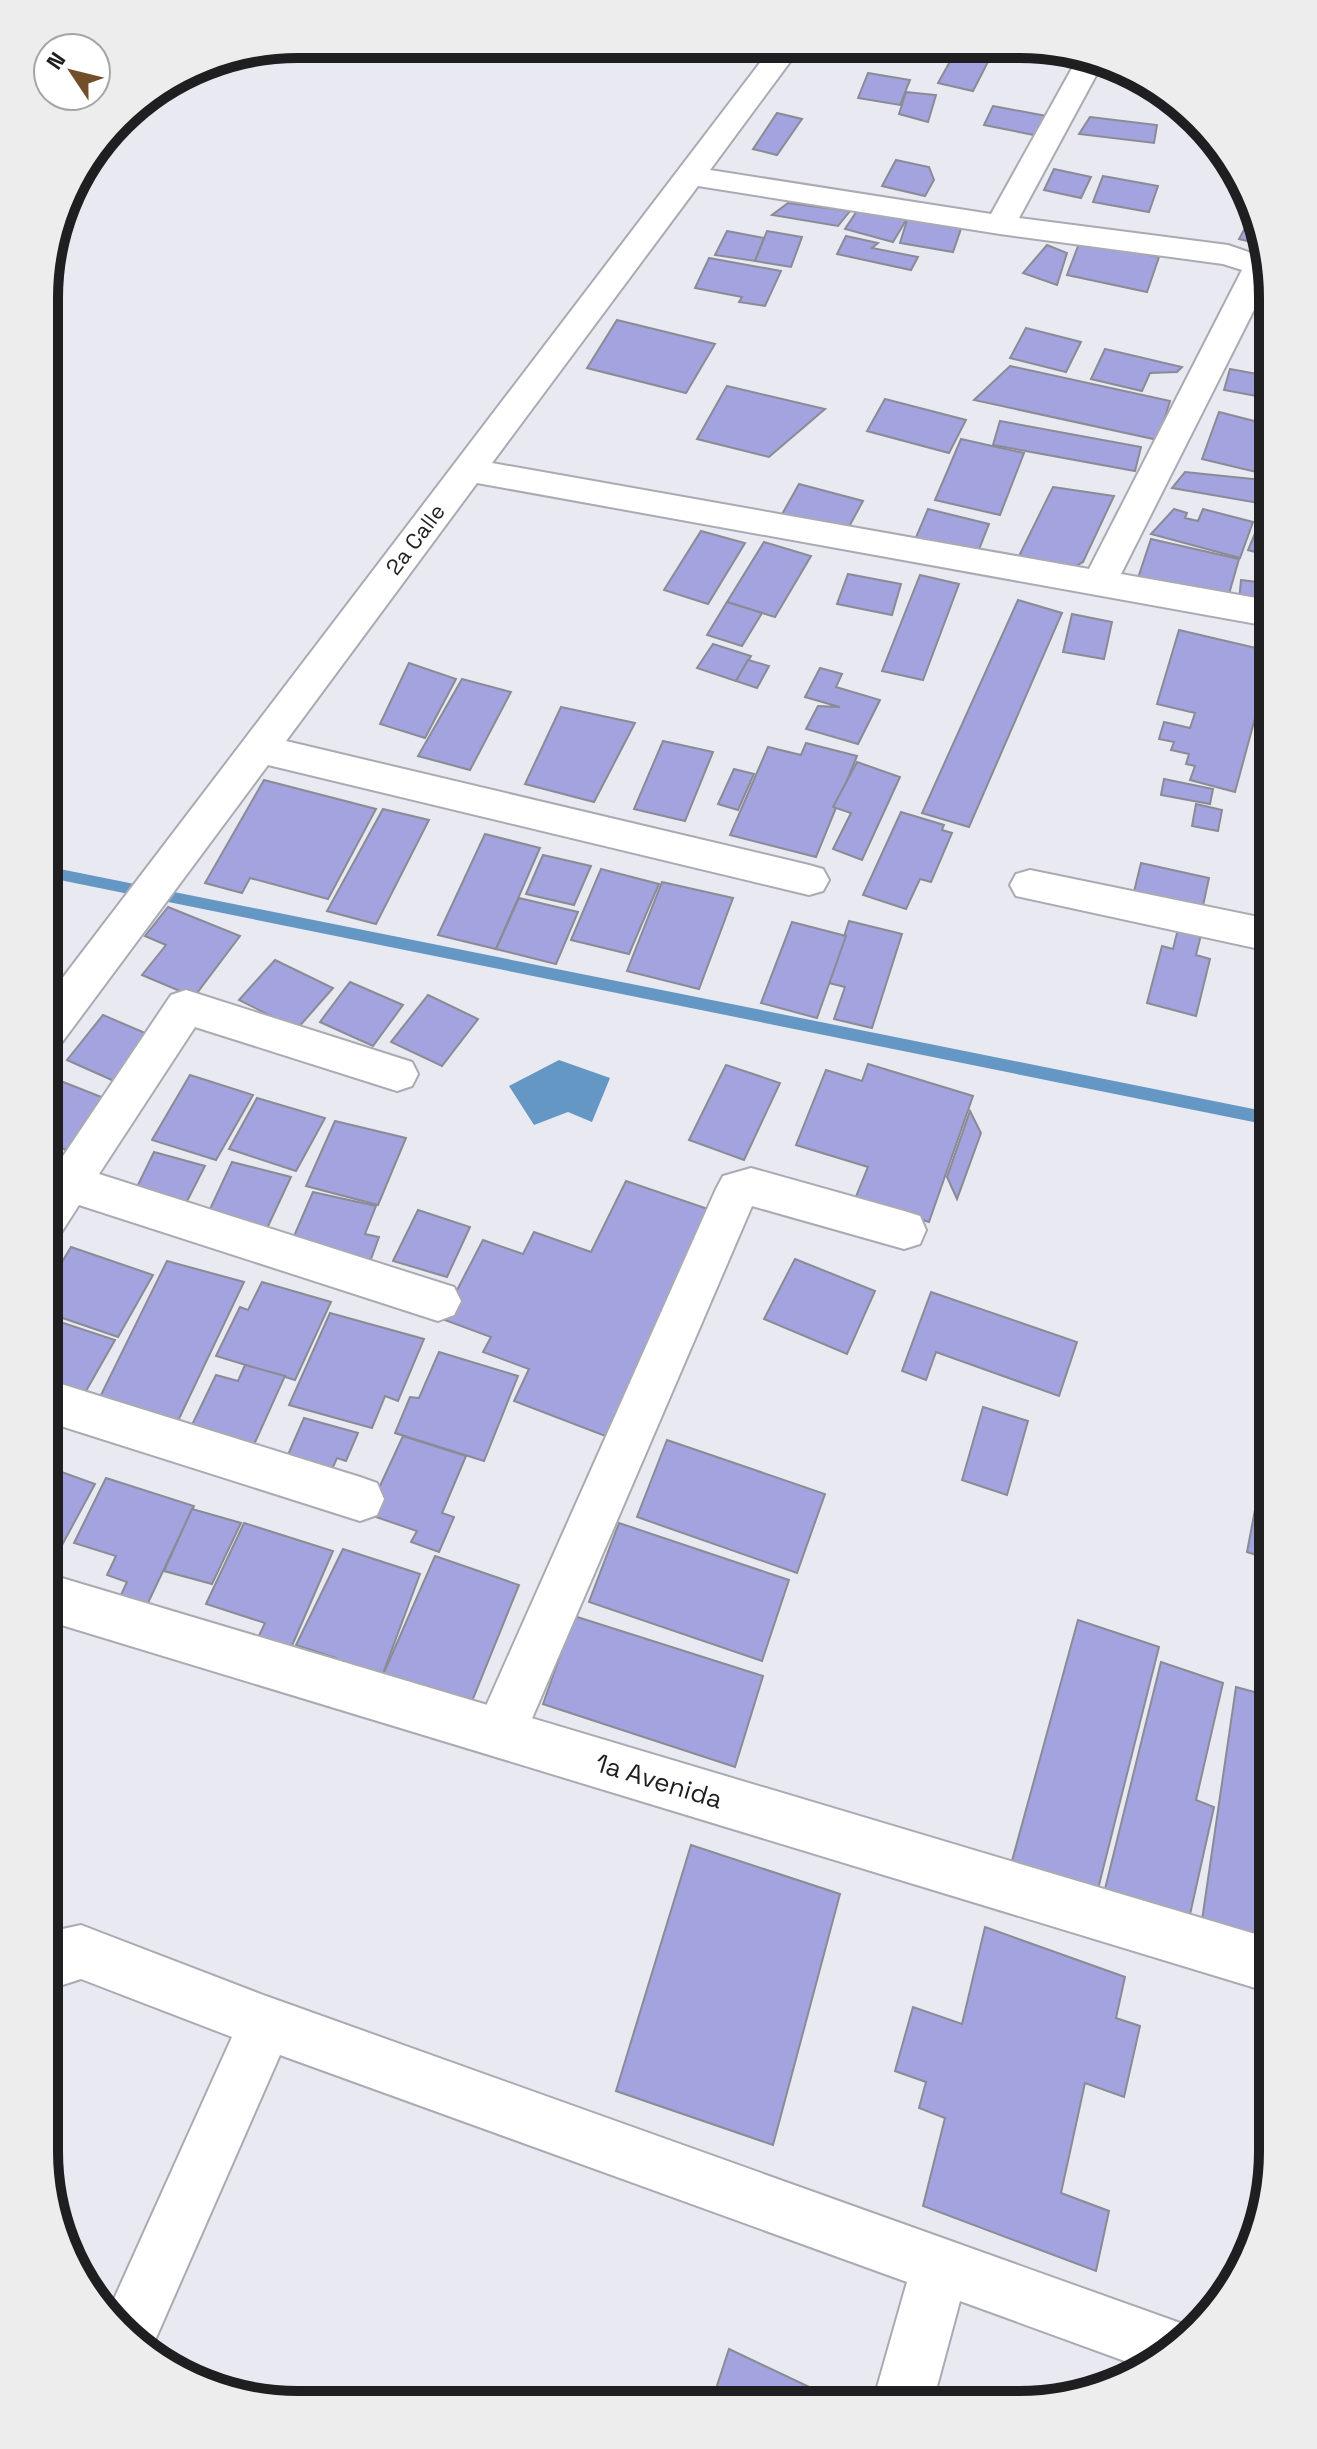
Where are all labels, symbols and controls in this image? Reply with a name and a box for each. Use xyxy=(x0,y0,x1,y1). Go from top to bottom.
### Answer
north arrow xyxy=(32,32,112,112)
text: N xyxy=(40,46,71,75)
street label: 2a Calle xyxy=(379,498,451,580)
street label: 1a Avenida xyxy=(591,1746,727,1816)

